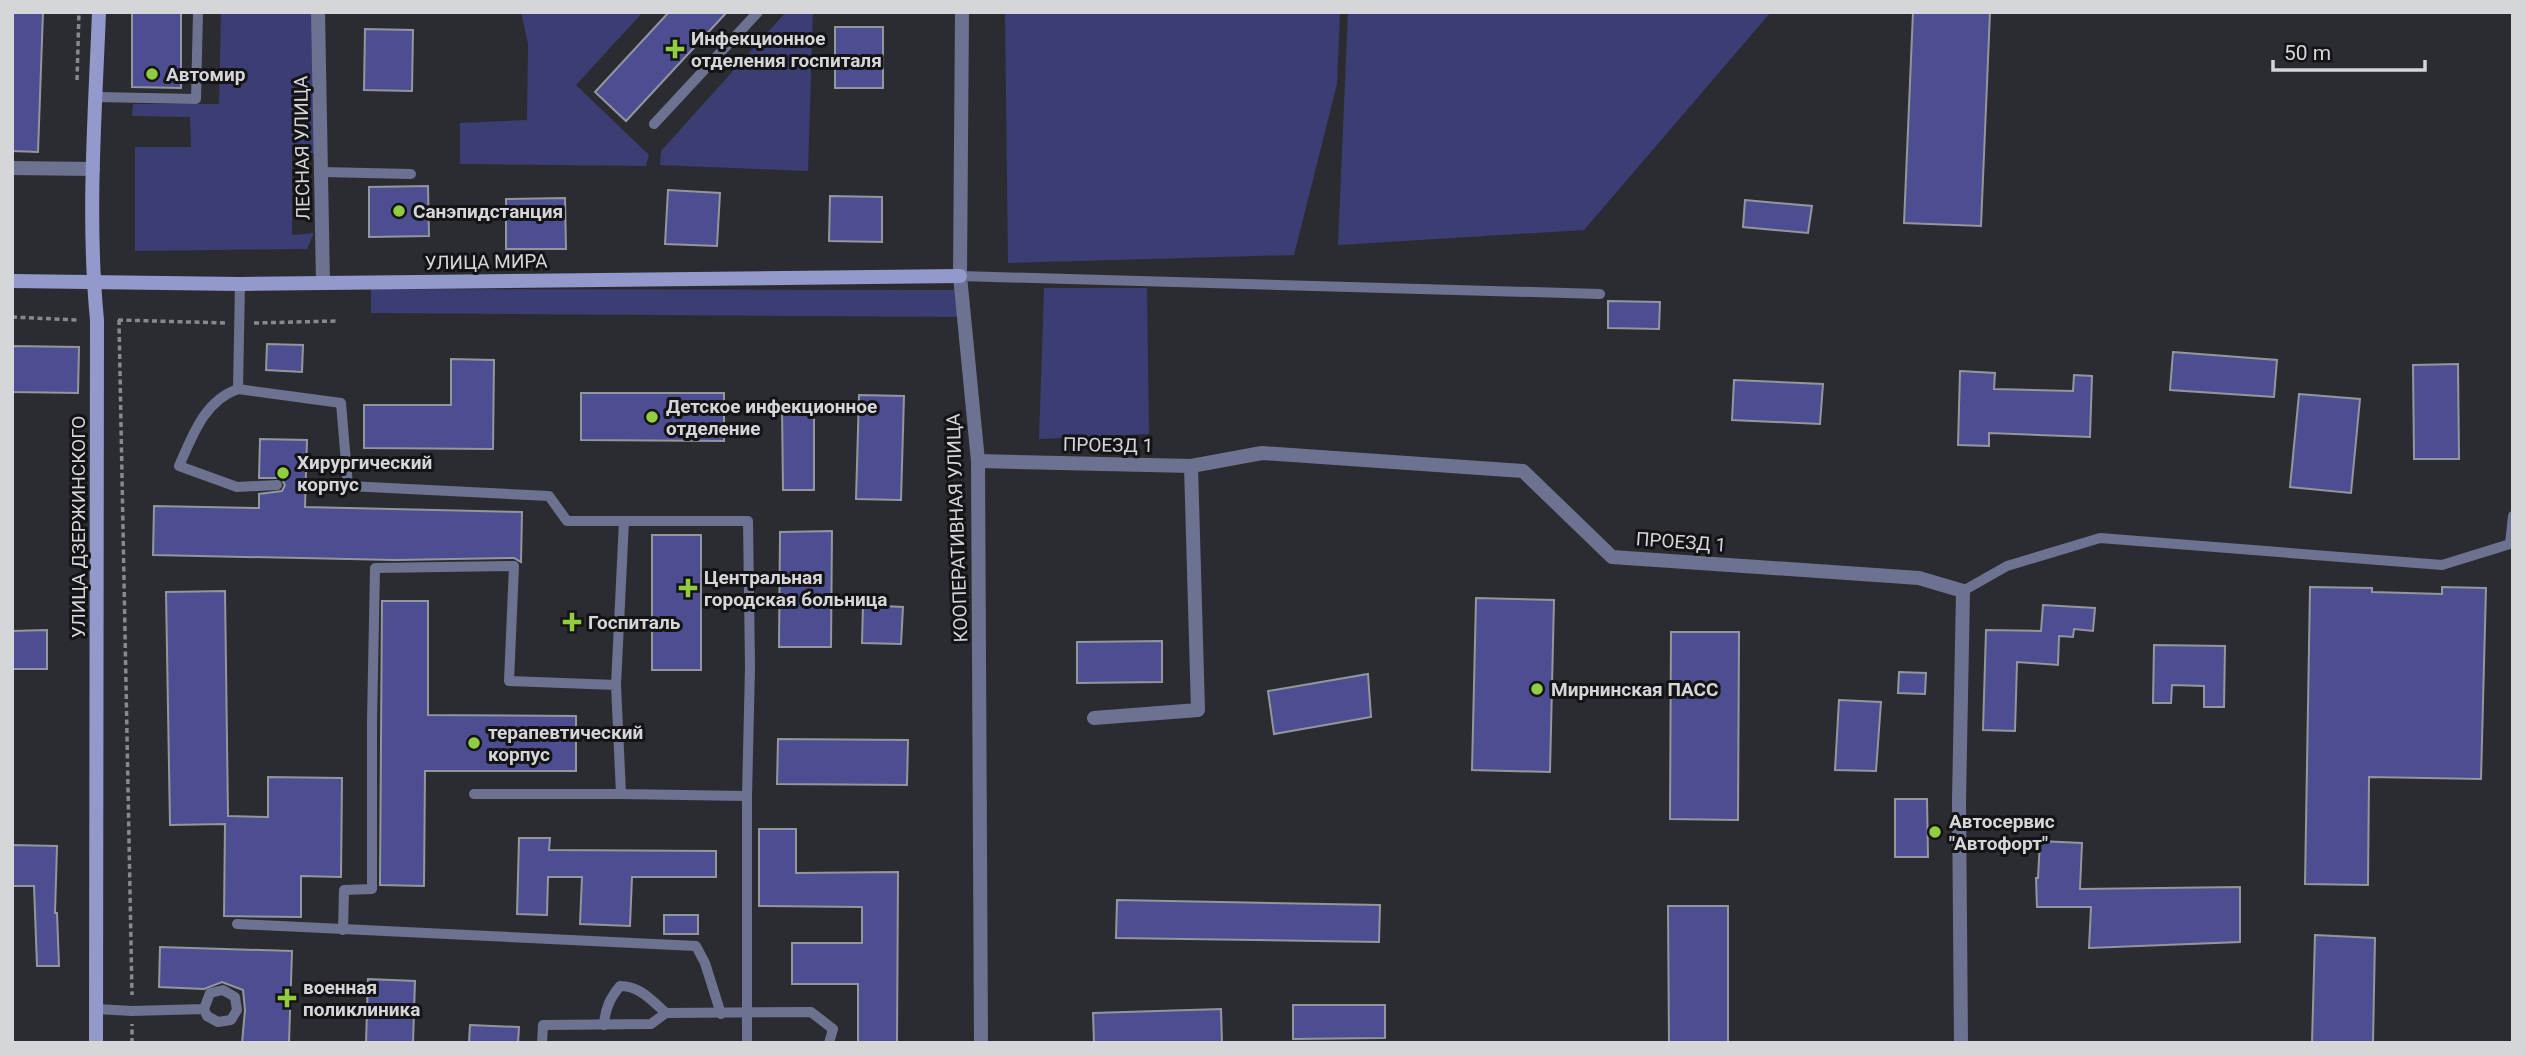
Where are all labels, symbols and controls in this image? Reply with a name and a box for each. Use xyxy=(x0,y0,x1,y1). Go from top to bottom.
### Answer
place label: Инфекционное отделения госпиталя xyxy=(691,27,882,72)
scale bar xyxy=(2273,28,2425,72)
marker: Инфекционное отделения госпиталя xyxy=(665,39,685,59)
text: 50 m xyxy=(2284,41,2331,65)
place label: Автомир xyxy=(166,63,246,86)
marker: Автомир xyxy=(144,66,160,82)
street label: ЛЕСНАЯ УЛИЦА xyxy=(289,75,315,220)
place label: Санэпидстанция xyxy=(413,200,563,223)
marker: Санэпидстанция xyxy=(391,203,407,219)
street label: УЛИЦА МИРА xyxy=(424,249,548,275)
place label: Детское инфекционное отделение xyxy=(666,395,877,440)
marker: Детское инфекционное отделение xyxy=(644,409,660,425)
street label: КООПЕРАТИВНАЯ УЛИЦА xyxy=(941,413,972,643)
street label: УЛИЦА ДЗЕРЖИНСКОГО xyxy=(67,416,90,638)
street label: ПРОЕЗД 1 xyxy=(1063,433,1153,457)
place label: Хирургический корпус xyxy=(297,451,432,496)
marker: Хирургический корпус xyxy=(275,465,291,481)
street label: ПРОЕЗД 1 xyxy=(1635,527,1727,557)
place label: Центральная городская больница xyxy=(704,566,887,611)
marker: Центральная городская больница xyxy=(678,578,698,598)
place label: Госпиталь xyxy=(588,611,681,634)
marker: Госпиталь xyxy=(562,612,582,632)
place label: Мирнинская ПАСС xyxy=(1551,678,1718,701)
marker: Мирнинская ПАСС xyxy=(1529,681,1545,697)
place label: терапевтический корпус xyxy=(488,721,643,766)
marker: терапевтический корпус xyxy=(466,735,482,751)
place label: Автосервис "Автофорт" xyxy=(1949,810,2055,855)
marker: Автосервис "Автофорт" xyxy=(1927,824,1943,840)
place label: военная поликлиника xyxy=(303,976,420,1021)
marker: военная поликлиника xyxy=(277,988,297,1008)

